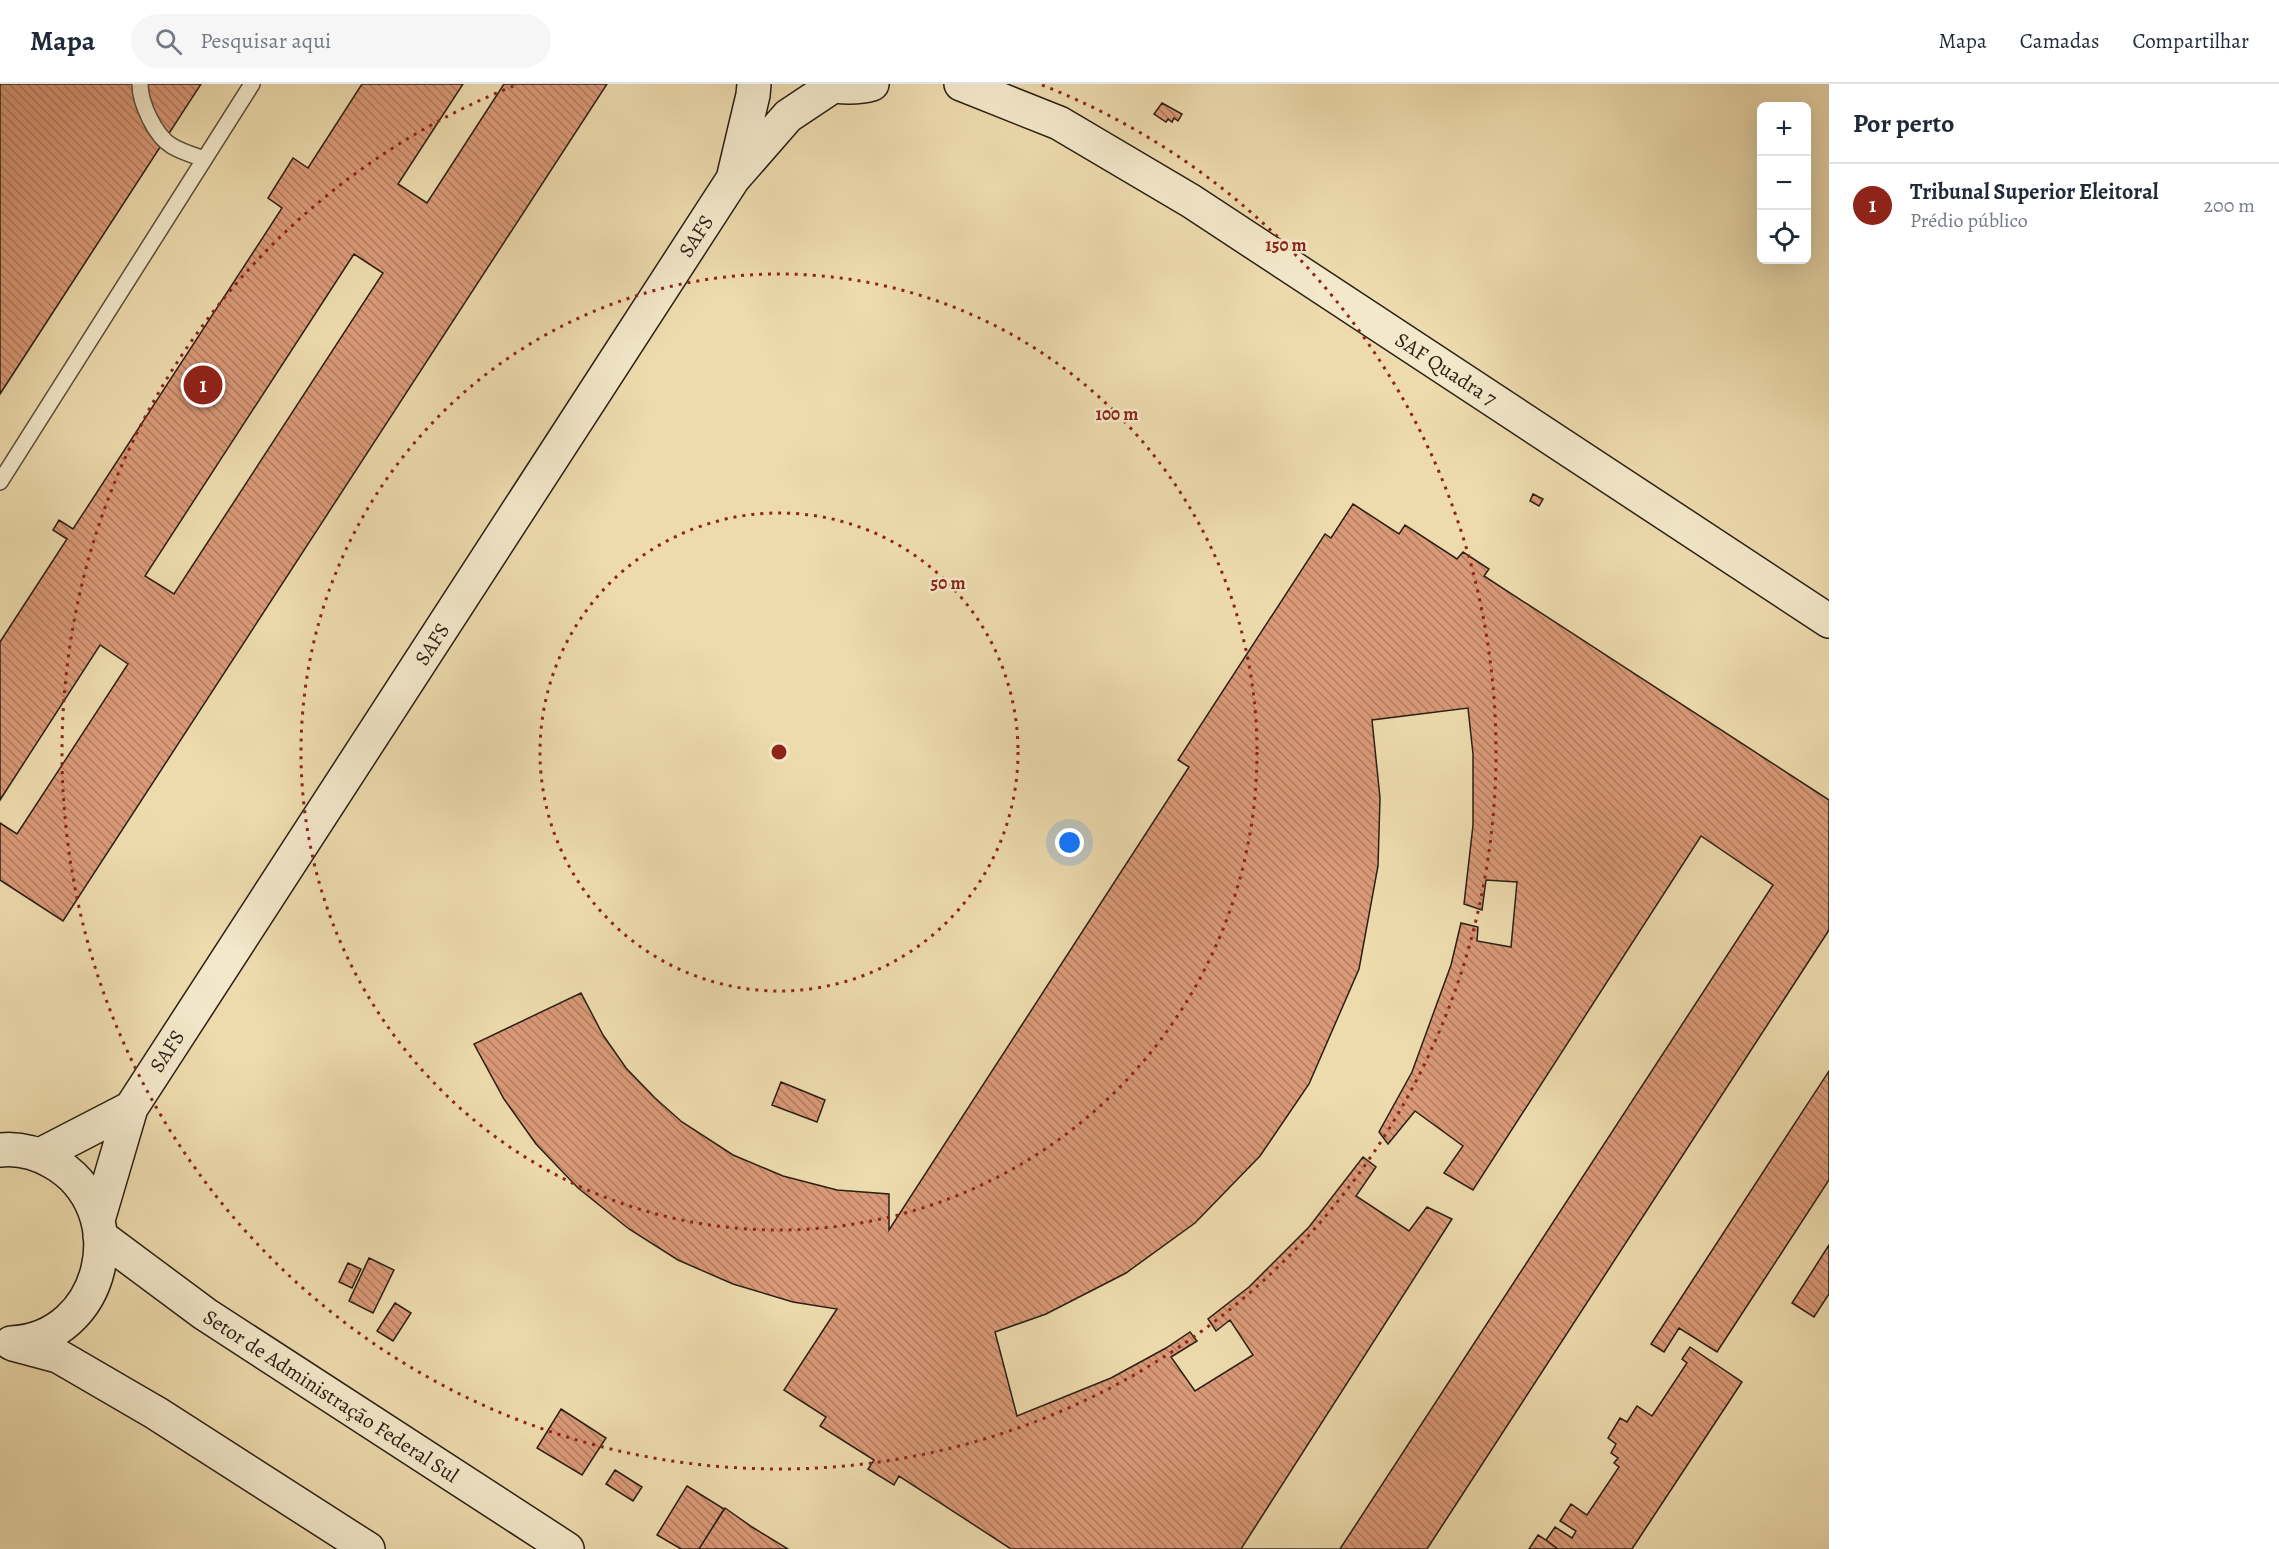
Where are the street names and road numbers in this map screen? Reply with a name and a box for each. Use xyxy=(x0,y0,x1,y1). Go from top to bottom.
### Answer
street label: SAFS xyxy=(672,209,720,263)
street label: SAF Quadra 7 xyxy=(1390,326,1502,412)
street label: SAFS xyxy=(408,617,456,671)
street label: SAFS xyxy=(143,1024,191,1078)
street label: Setor de Administração Federal Sul xyxy=(198,1303,464,1489)

